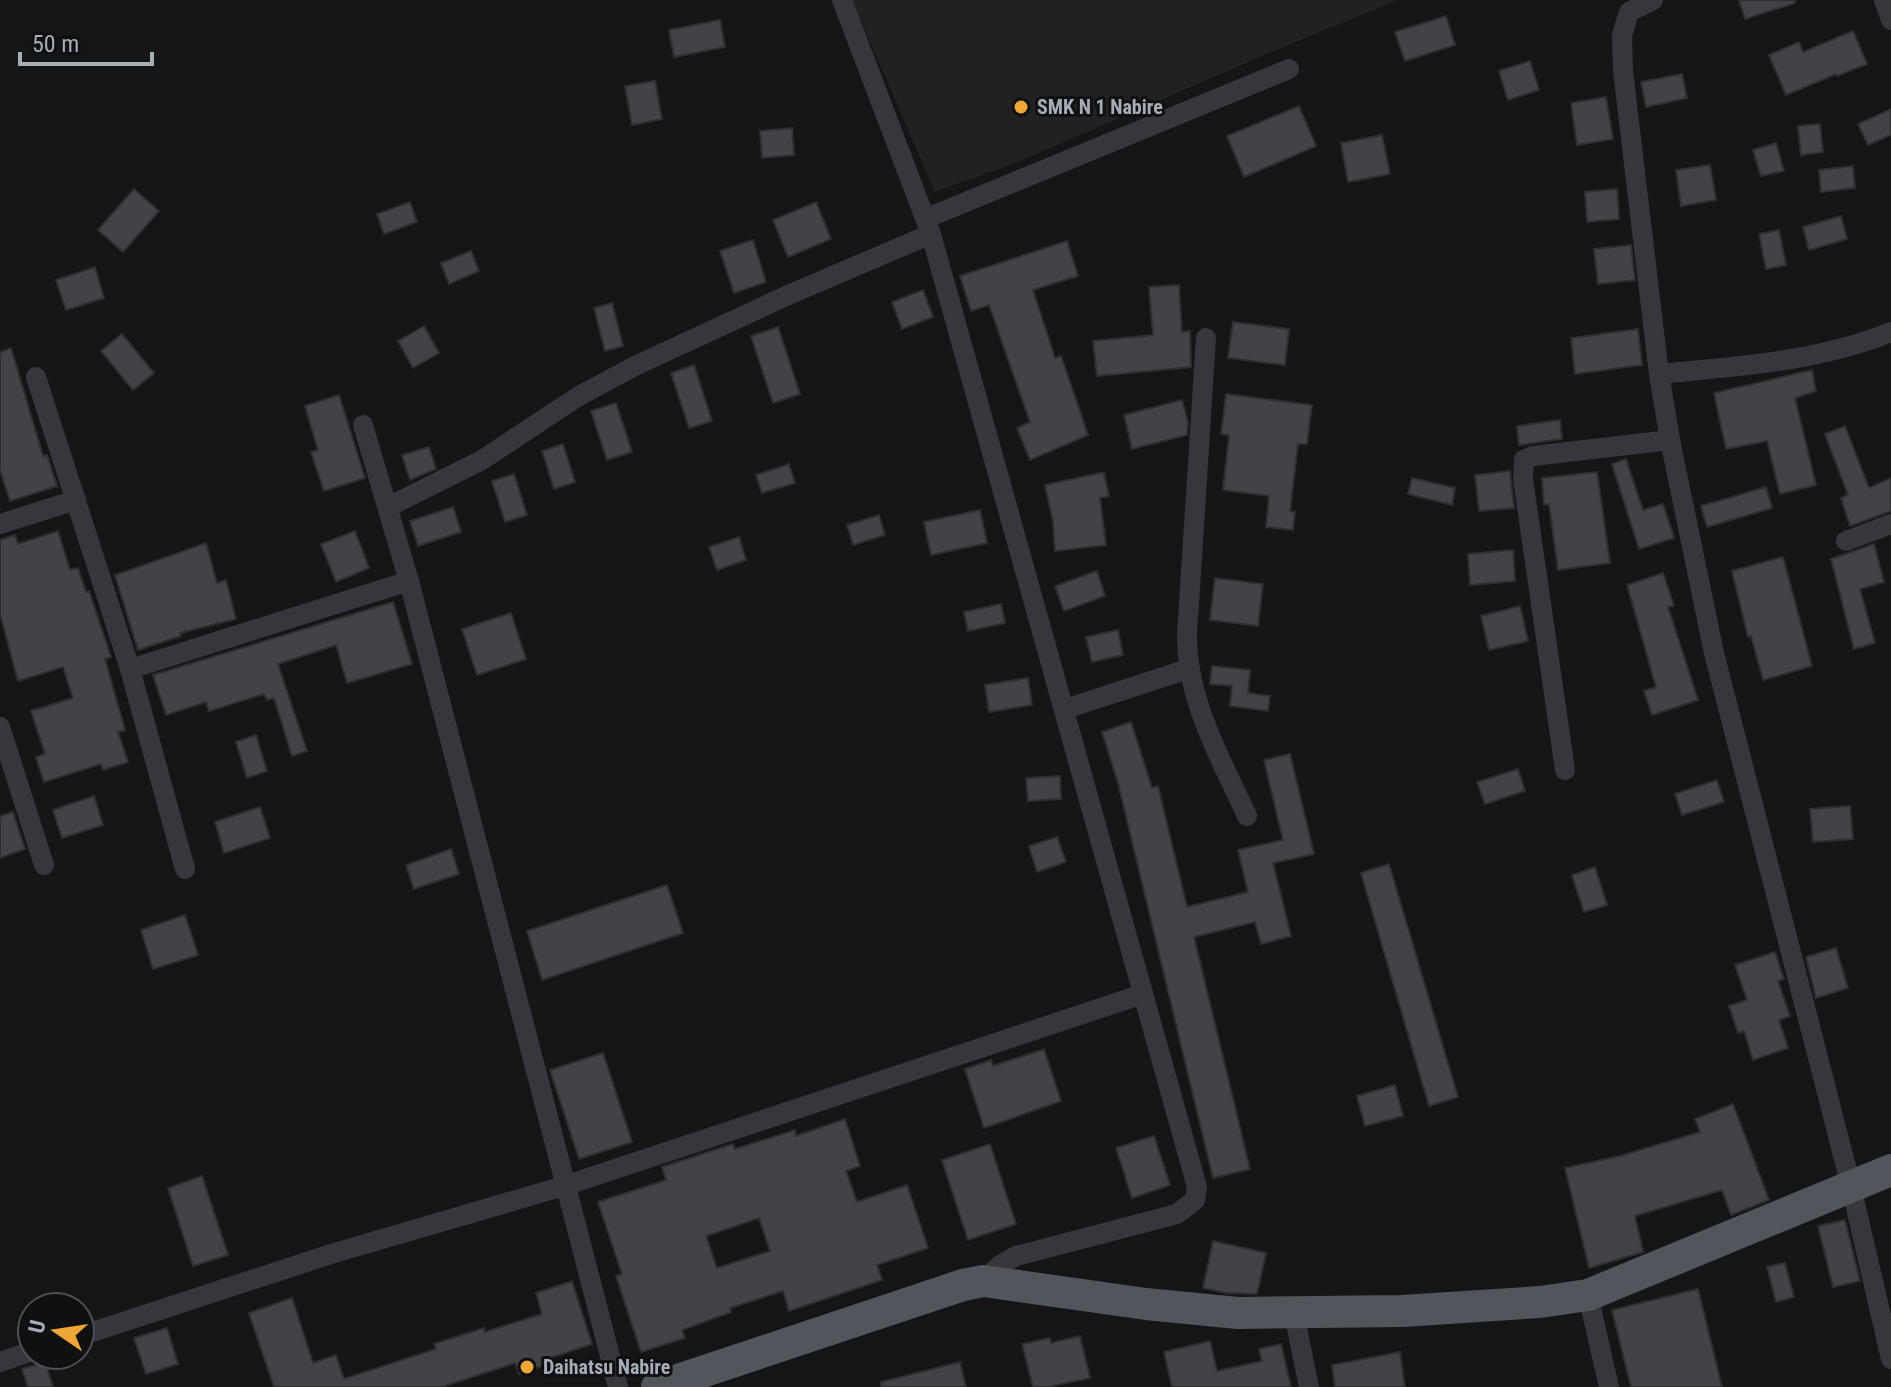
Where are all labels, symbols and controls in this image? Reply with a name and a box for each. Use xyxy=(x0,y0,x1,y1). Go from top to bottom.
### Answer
scale bar xyxy=(20,16,152,66)
text: 50 m xyxy=(32,30,79,58)
place label: SMK N 1 Nabire xyxy=(1037,95,1163,119)
marker: SMK N 1 Nabire xyxy=(1012,98,1030,116)
north arrow xyxy=(16,1291,96,1371)
text: U xyxy=(23,1318,51,1336)
place label: Daihatsu Nabire xyxy=(543,1355,670,1379)
marker: Daihatsu Nabire xyxy=(518,1358,536,1376)

